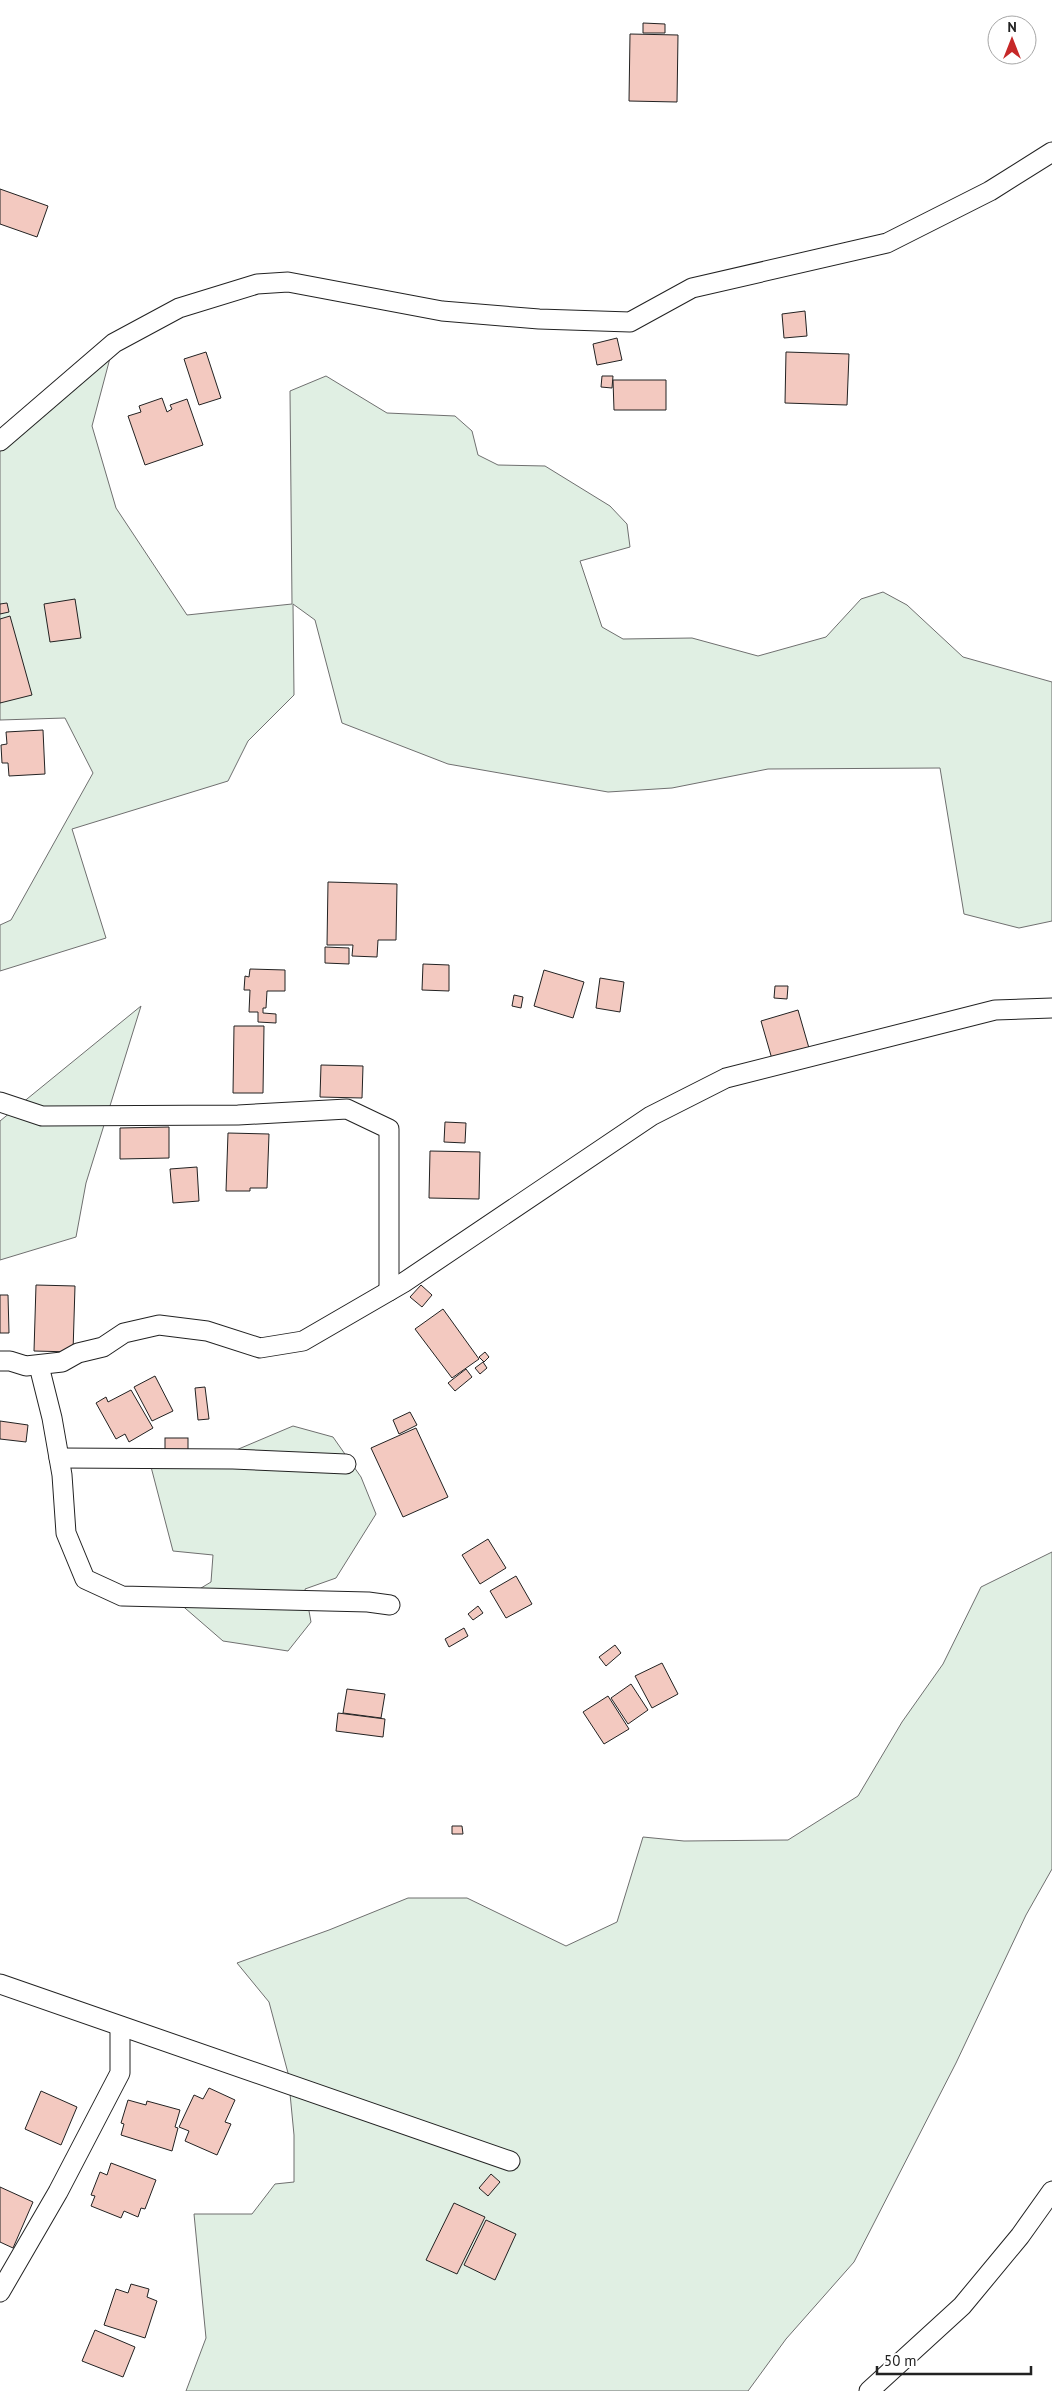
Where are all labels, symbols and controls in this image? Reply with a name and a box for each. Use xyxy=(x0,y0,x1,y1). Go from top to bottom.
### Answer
north arrow xyxy=(987,15,1037,65)
text: N xyxy=(1007,18,1017,36)
scale bar xyxy=(877,2344,1031,2376)
text: 50 m xyxy=(884,2351,917,2370)

